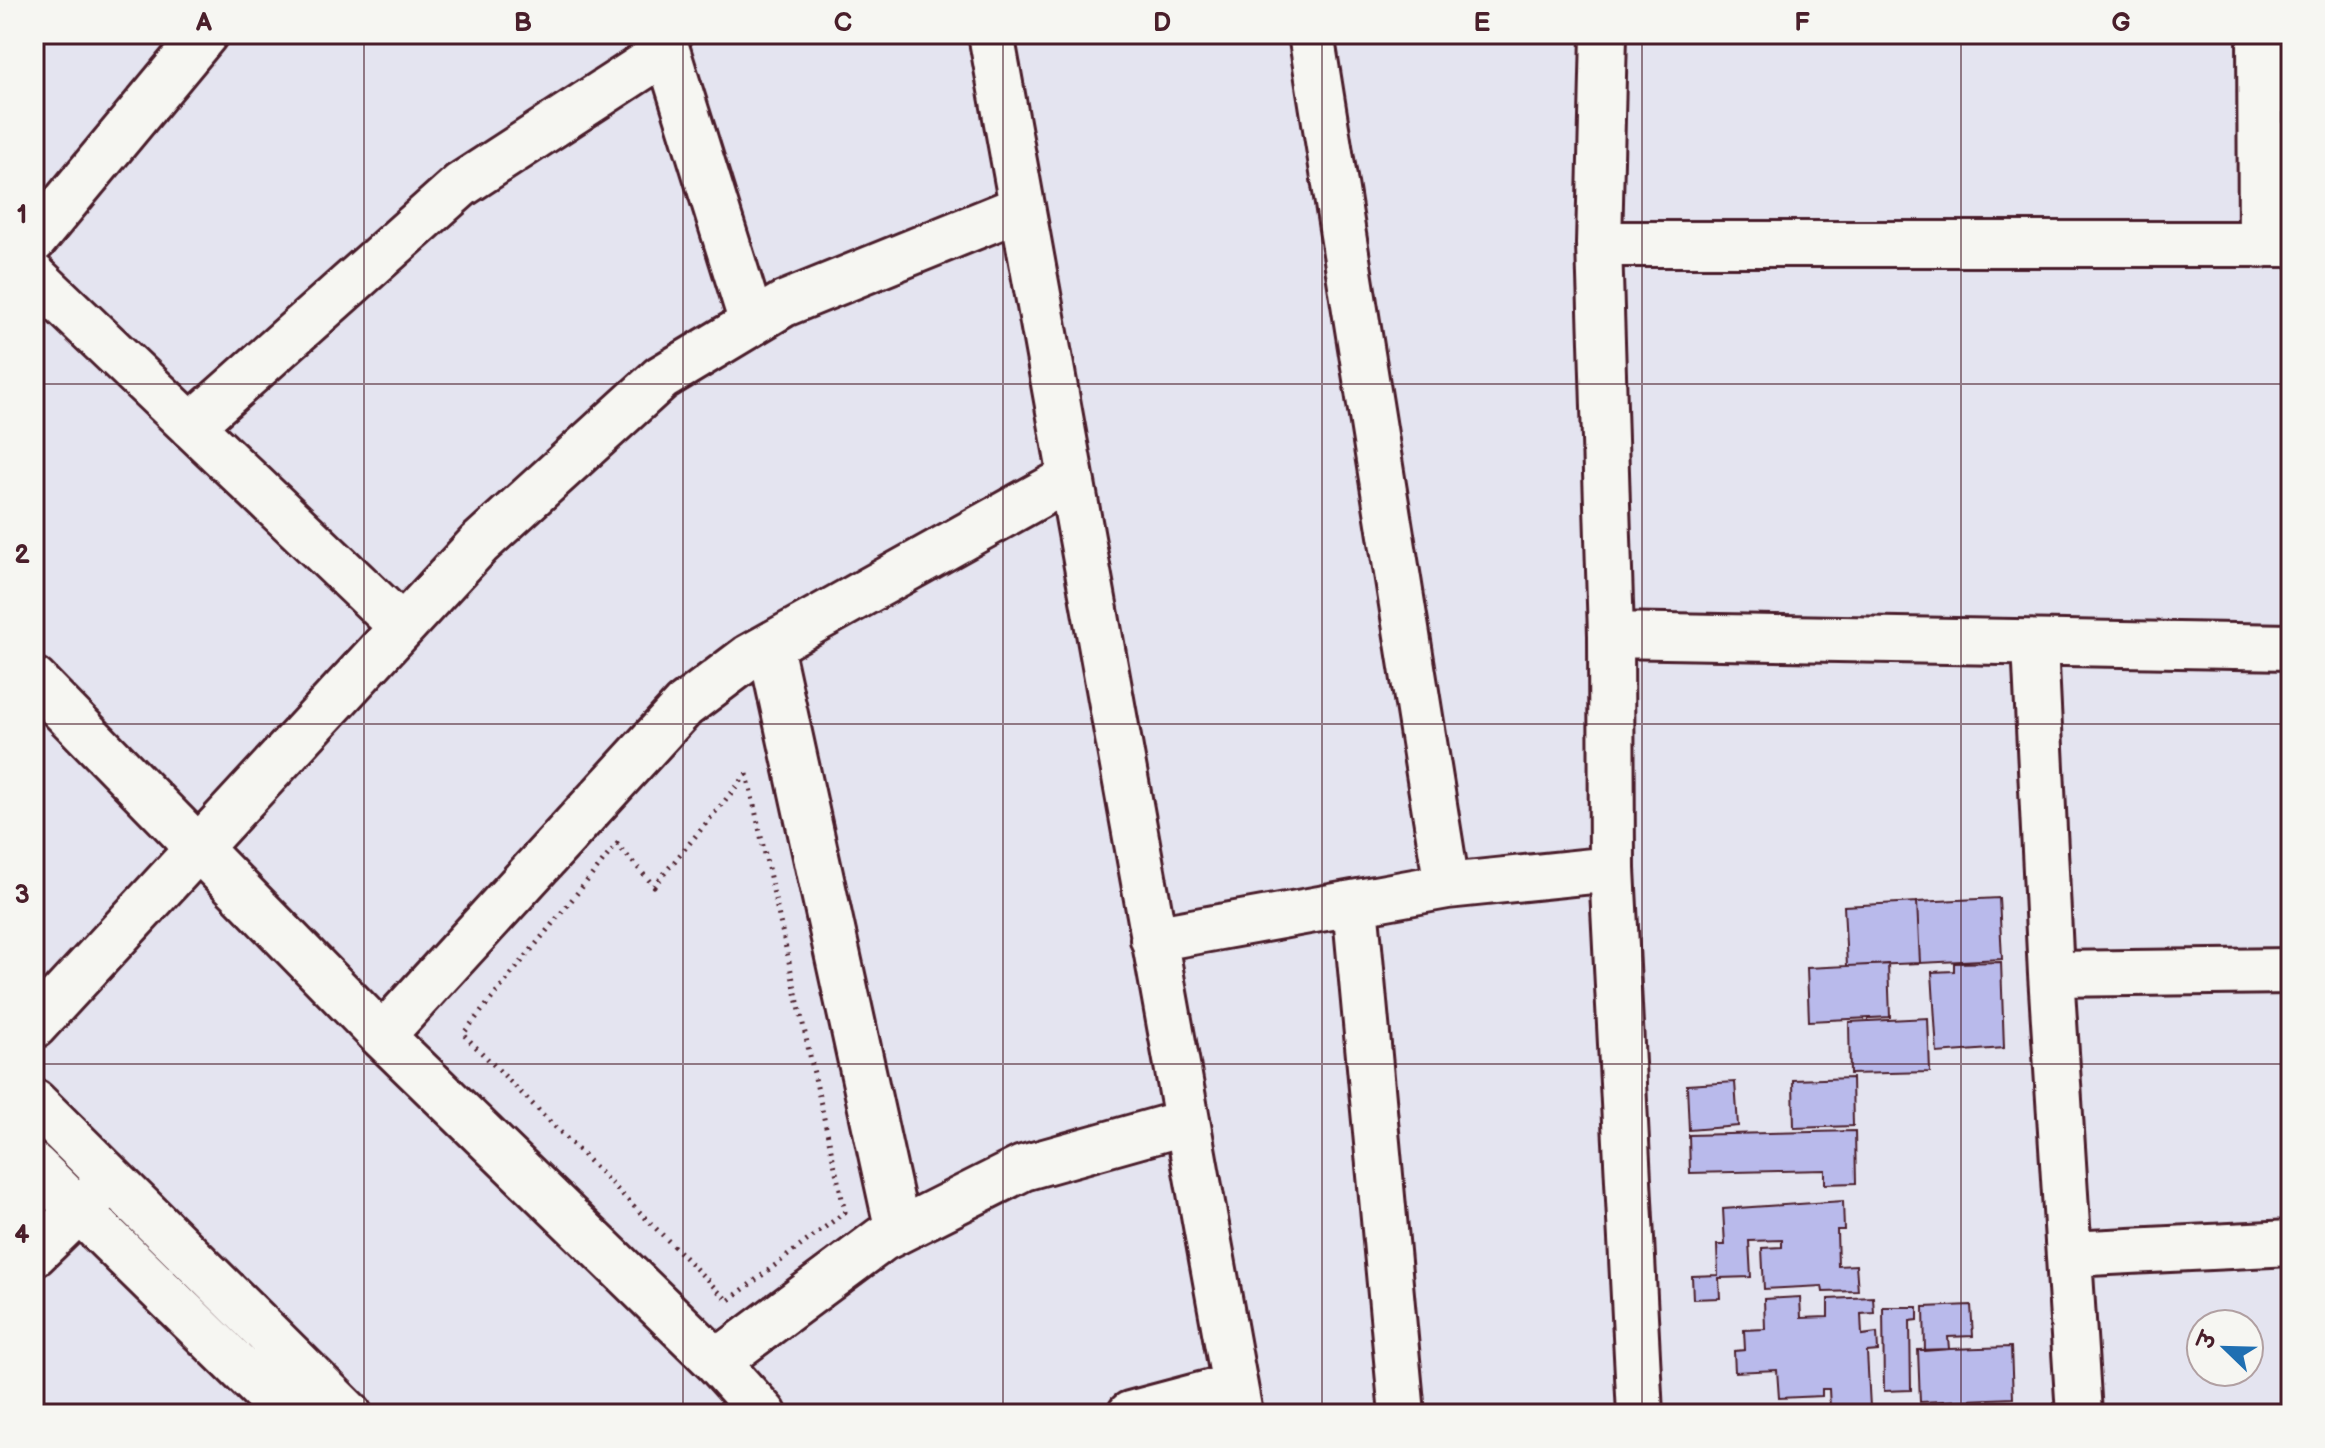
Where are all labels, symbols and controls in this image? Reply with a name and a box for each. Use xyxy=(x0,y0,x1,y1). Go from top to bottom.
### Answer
text: A xyxy=(195,8,212,39)
text: B xyxy=(514,8,532,39)
text: C xyxy=(834,8,852,39)
text: D xyxy=(1153,8,1171,39)
text: E xyxy=(1474,8,1491,39)
text: F xyxy=(1794,8,1810,39)
text: G xyxy=(2111,8,2131,39)
text: 1 xyxy=(17,200,27,231)
text: 2 xyxy=(14,540,30,571)
text: 3 xyxy=(14,880,30,911)
text: 4 xyxy=(14,1220,30,1251)
north arrow xyxy=(2185,1308,2265,1388)
text: उ xyxy=(2192,1327,2224,1355)

